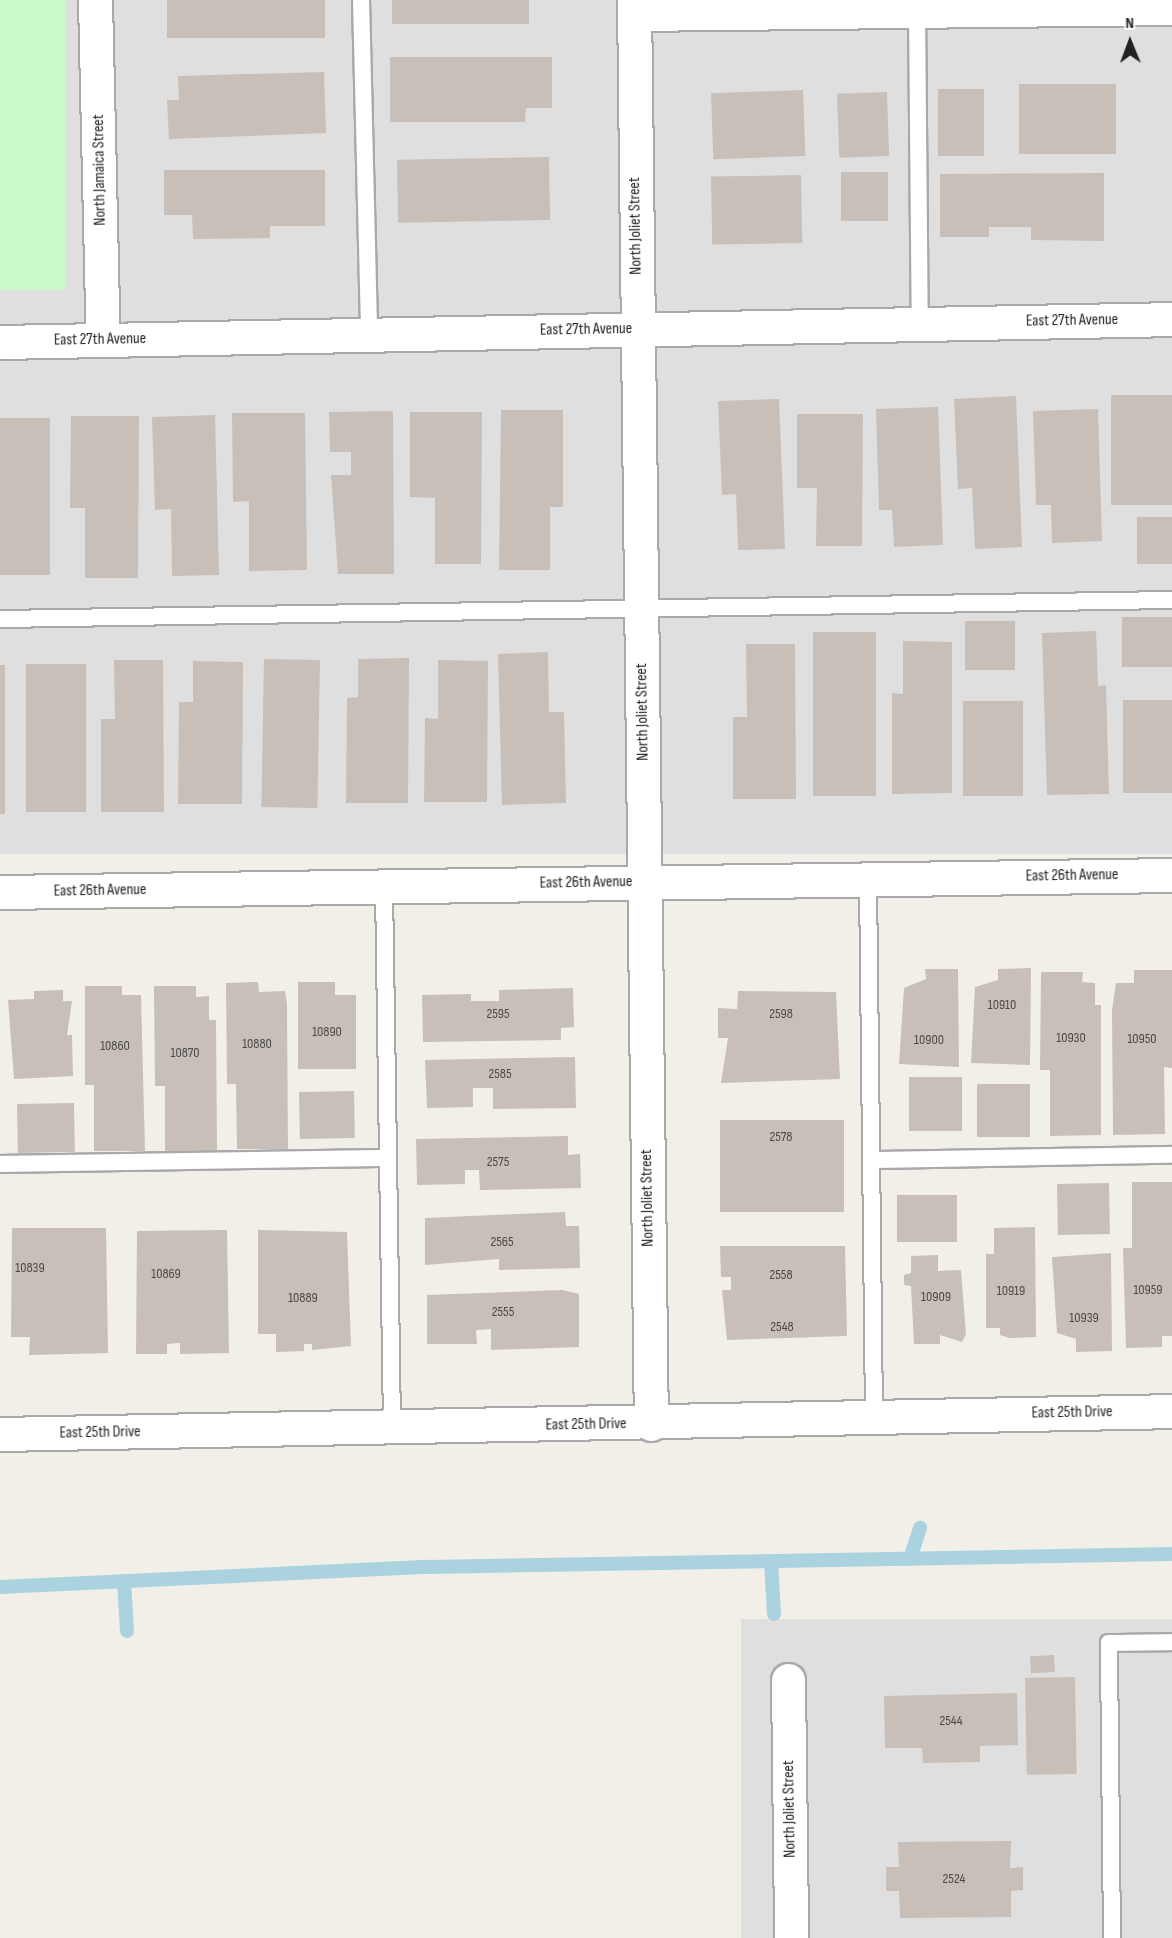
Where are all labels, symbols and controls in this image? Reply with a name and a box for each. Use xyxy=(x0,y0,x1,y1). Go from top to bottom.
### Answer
north arrow xyxy=(1100,12,1160,72)
text: N xyxy=(1125,14,1134,33)
street label: North Jamaica Street xyxy=(89,114,111,226)
street label: North Joliet Street xyxy=(626,177,646,275)
street label: East 27th Avenue xyxy=(1026,311,1118,331)
street label: East 27th Avenue xyxy=(540,320,632,340)
street label: East 27th Avenue xyxy=(54,330,146,350)
street label: North Joliet Street xyxy=(633,663,653,761)
street label: East 26th Avenue xyxy=(1026,866,1118,886)
street label: East 26th Avenue xyxy=(540,873,632,893)
street label: East 26th Avenue xyxy=(54,881,146,901)
house number: 10910 xyxy=(988,997,1016,1013)
house number: 2595 xyxy=(486,1006,510,1022)
house number: 2598 xyxy=(769,1006,793,1022)
house number: 10890 xyxy=(312,1024,342,1040)
house number: 10930 xyxy=(1056,1030,1086,1046)
house number: 10950 xyxy=(1127,1031,1157,1047)
house number: 10900 xyxy=(914,1032,944,1048)
house number: 10880 xyxy=(242,1036,272,1052)
house number: 10860 xyxy=(100,1038,130,1054)
house number: 10870 xyxy=(170,1045,200,1061)
house number: 2585 xyxy=(488,1066,512,1082)
house number: 2578 xyxy=(769,1129,793,1145)
street label: North Joliet Street xyxy=(638,1149,658,1247)
house number: 2575 xyxy=(487,1154,509,1170)
house number: 2565 xyxy=(490,1234,514,1250)
house number: 10839 xyxy=(15,1260,45,1276)
house number: 10869 xyxy=(151,1266,181,1282)
house number: 2558 xyxy=(769,1267,793,1283)
house number: 10959 xyxy=(1133,1282,1163,1298)
house number: 10919 xyxy=(997,1283,1025,1299)
house number: 10909 xyxy=(921,1289,951,1305)
house number: 10889 xyxy=(288,1290,318,1306)
house number: 2555 xyxy=(492,1304,514,1320)
house number: 10939 xyxy=(1069,1310,1099,1326)
house number: 2548 xyxy=(770,1319,794,1335)
street label: East 25th Drive xyxy=(1031,1403,1113,1423)
street label: East 25th Drive xyxy=(545,1415,627,1435)
street label: East 25th Drive xyxy=(59,1423,141,1443)
house number: 2544 xyxy=(939,1713,963,1729)
street label: North Joliet Street xyxy=(780,1760,800,1858)
house number: 2524 xyxy=(943,1871,965,1887)

